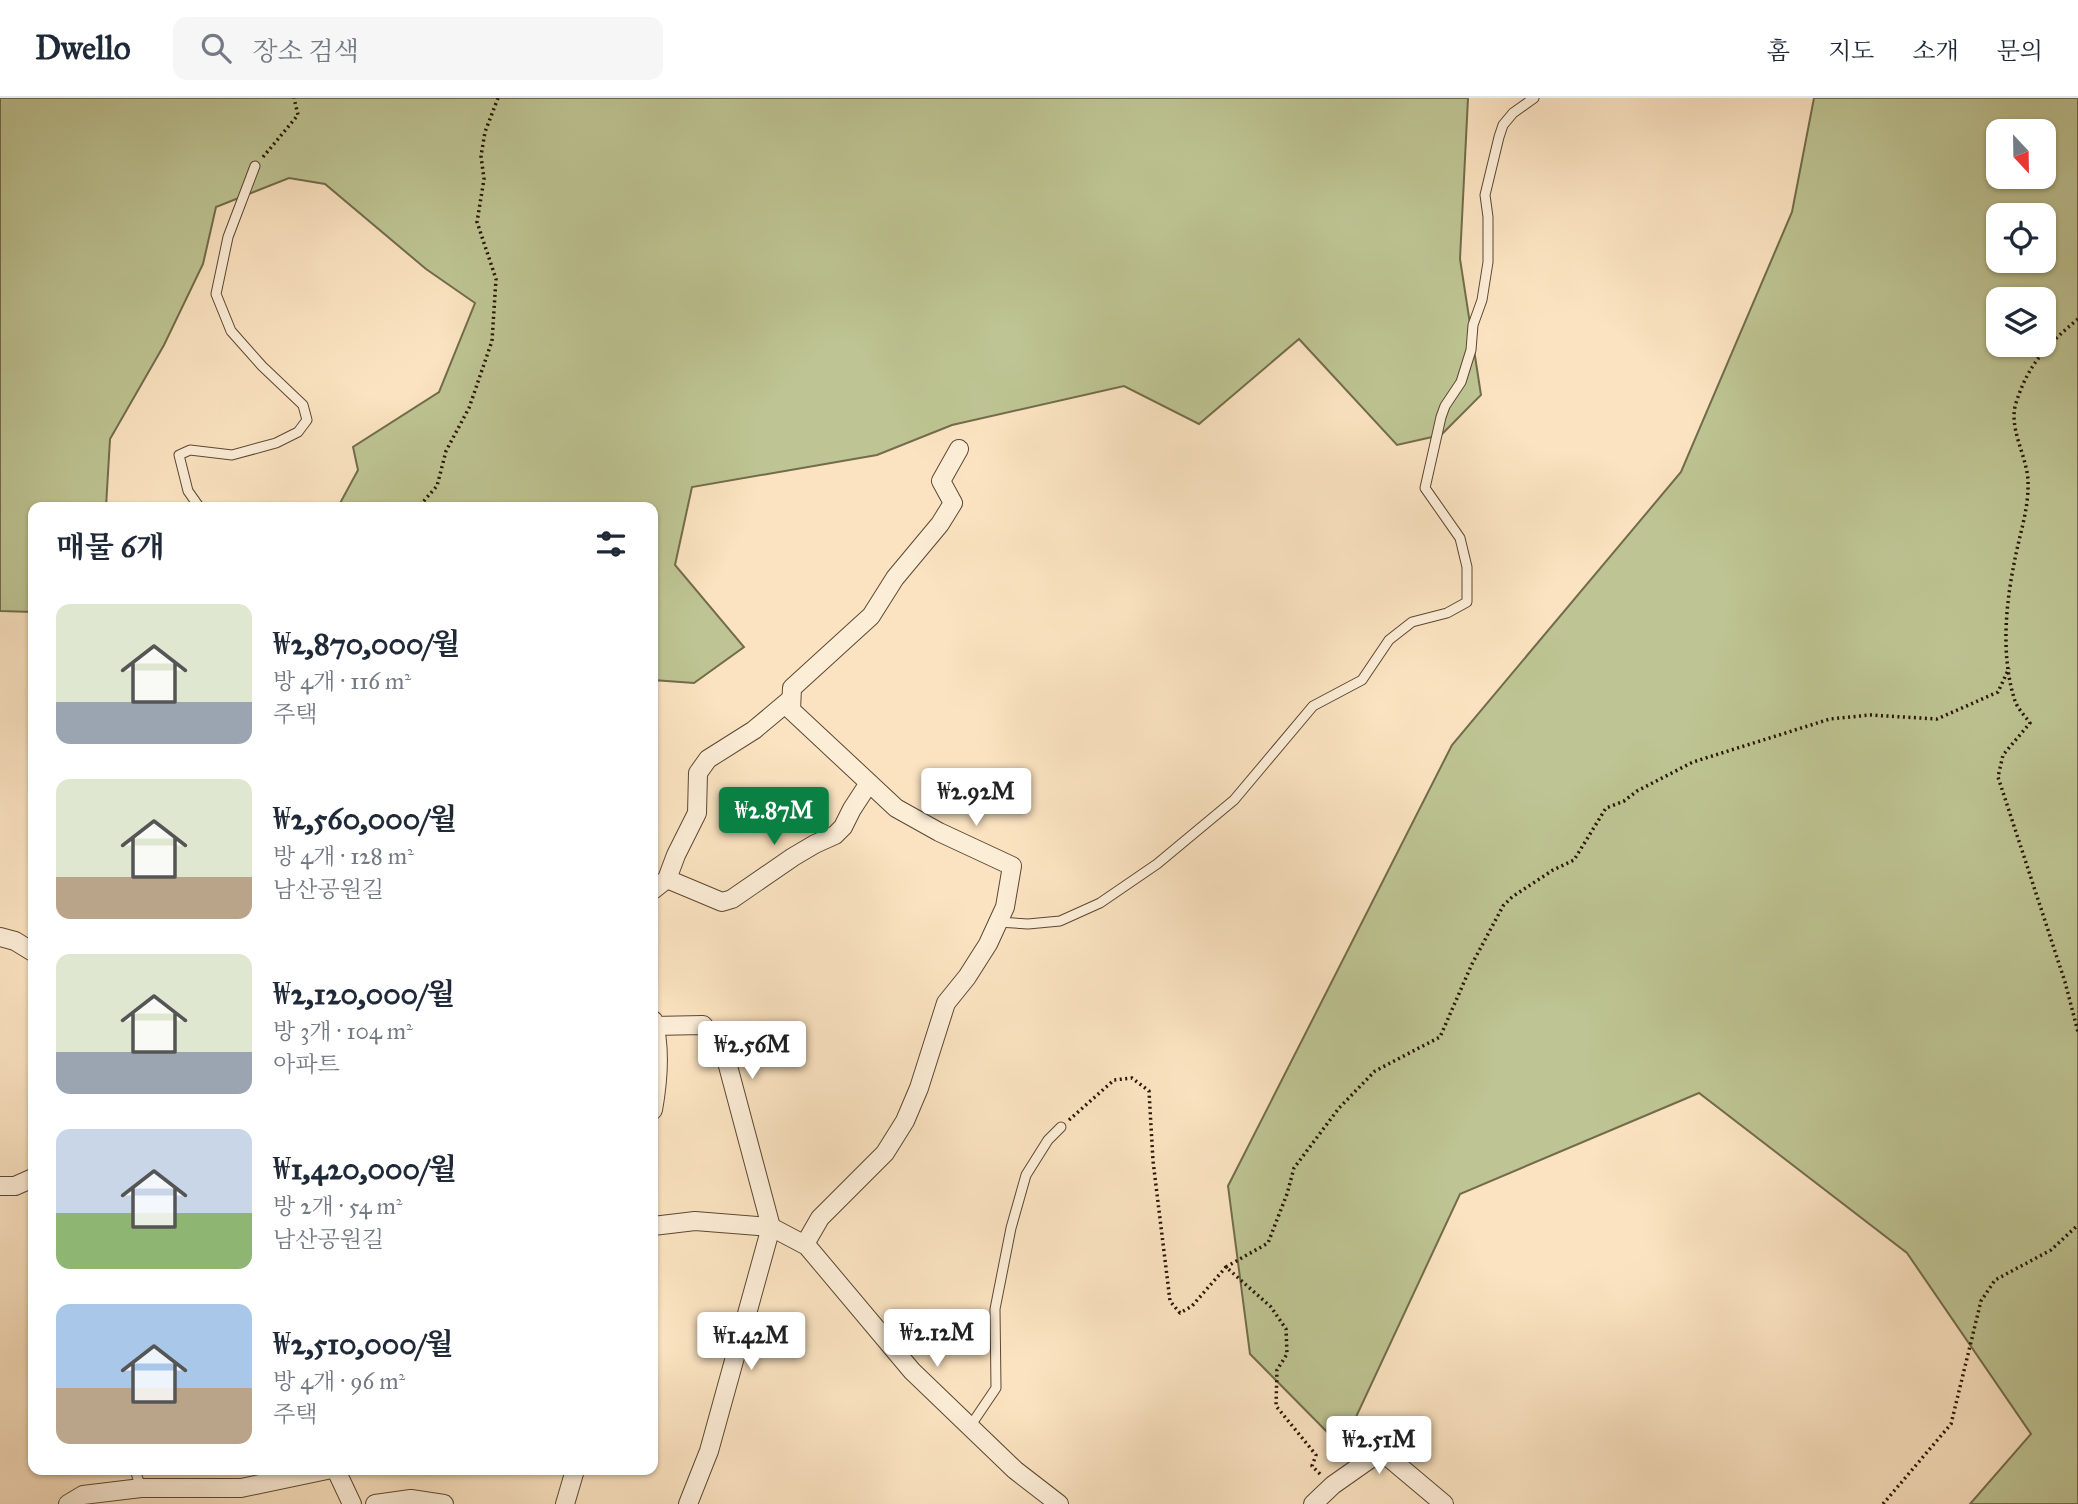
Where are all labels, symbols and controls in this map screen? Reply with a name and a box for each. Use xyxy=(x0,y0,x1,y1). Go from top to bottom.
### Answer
search box xyxy=(173,17,663,80)
text: Dwello xyxy=(35,28,131,68)
icon: search xyxy=(197,29,235,67)
text: 장소 검색 xyxy=(253,35,359,67)
text: 홈 xyxy=(1767,36,1790,66)
text: 지도 xyxy=(1828,36,1874,66)
text: 소개 xyxy=(1912,36,1959,66)
text: 문의 xyxy=(1997,36,2043,66)
north arrow xyxy=(1986,119,2056,189)
map controls xyxy=(1986,119,2056,357)
button: locate xyxy=(1986,203,2056,273)
button: layers xyxy=(1986,287,2056,357)
icon: filters xyxy=(592,525,630,563)
text: 매물 6개 xyxy=(56,529,165,565)
text: ₩2,870,000/월 xyxy=(273,626,460,662)
icon: home xyxy=(112,632,196,716)
text: 방 4개 · 116 m² xyxy=(273,667,411,695)
text: 주택 xyxy=(273,700,317,728)
pin: ₩2.92M xyxy=(919,768,1033,828)
text: ₩2.92M xyxy=(937,777,1015,805)
pin: ₩2.87M xyxy=(717,788,831,847)
text: ₩2.87M xyxy=(735,796,813,824)
text: ₩2,560,000/월 xyxy=(273,801,457,837)
icon: home xyxy=(112,807,196,891)
text: 방 4개 · 128 m² xyxy=(273,842,414,870)
text: 남산공원길 xyxy=(273,875,384,903)
text: ₩2,120,000/월 xyxy=(273,976,455,1012)
icon: home xyxy=(112,982,196,1066)
text: 방 3개 · 104 m² xyxy=(273,1017,413,1045)
pin: ₩2.56M xyxy=(695,1021,809,1081)
text: ₩2.56M xyxy=(714,1030,790,1058)
text: 아파트 xyxy=(273,1050,340,1078)
text: ₩1,420,000/월 xyxy=(273,1151,457,1187)
icon: home xyxy=(112,1157,196,1241)
text: 방 2개 · 54 m² xyxy=(273,1192,403,1220)
text: 남산공원길 xyxy=(273,1225,384,1253)
pin: ₩2.12M xyxy=(880,1310,994,1369)
pin: ₩1.42M xyxy=(694,1312,808,1372)
text: ₩2.12M xyxy=(900,1318,974,1346)
text: ₩1.42M xyxy=(713,1321,789,1349)
text: ₩2,510,000/월 xyxy=(273,1326,454,1362)
icon: home xyxy=(112,1332,196,1416)
text: 방 4개 · 96 m² xyxy=(273,1367,405,1395)
text: 주택 xyxy=(273,1400,317,1428)
pin: ₩2.51M xyxy=(1322,1416,1436,1476)
text: ₩2.51M xyxy=(1342,1425,1416,1453)

